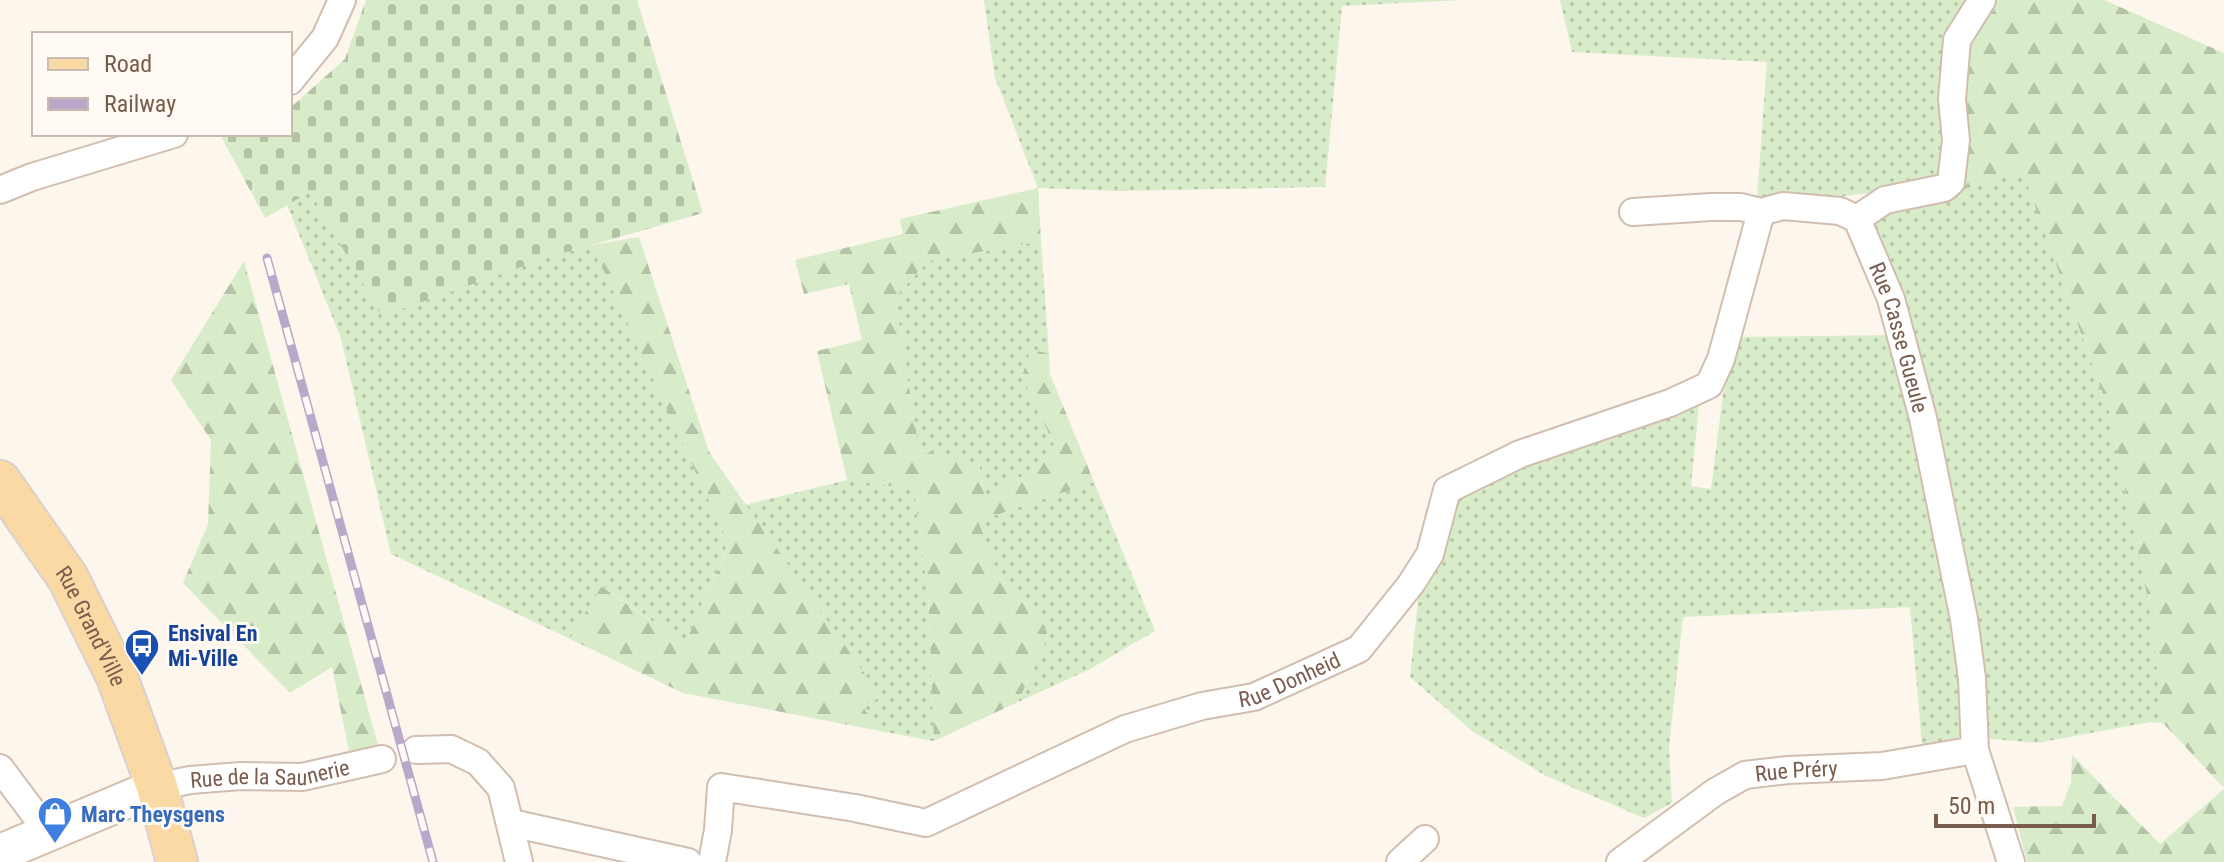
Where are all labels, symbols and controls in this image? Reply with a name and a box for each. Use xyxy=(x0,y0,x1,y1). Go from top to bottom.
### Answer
legend xyxy=(32,32,292,136)
text: Road xyxy=(104,50,152,78)
text: Railway xyxy=(104,90,176,118)
street label: Rue Casse Gueule xyxy=(1864,258,1933,415)
street label: Rue Grand'Ville xyxy=(51,561,132,689)
place label: Ensival En Mi-Ville xyxy=(168,621,257,671)
bus stop icon: Ensival En Mi-Ville xyxy=(123,627,161,677)
street label: Rue Donheid xyxy=(1237,647,1344,712)
street label: Rue de la Saunerie xyxy=(189,754,352,792)
street label: Rue Préry xyxy=(1754,755,1838,786)
scale bar xyxy=(1936,778,2094,828)
text: 50 m xyxy=(1948,792,1995,820)
shop icon: Marc Theysgens xyxy=(36,795,74,845)
place label: Marc Theysgens xyxy=(81,802,225,827)

